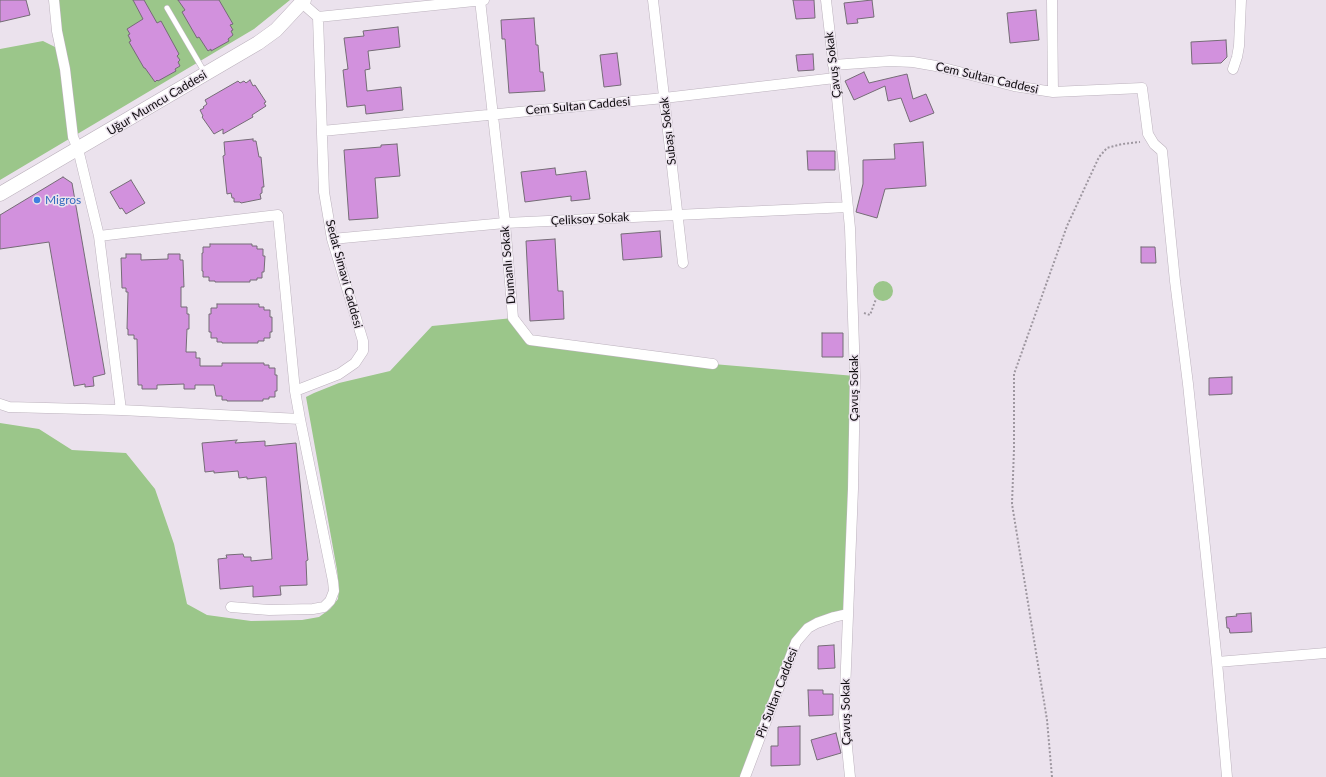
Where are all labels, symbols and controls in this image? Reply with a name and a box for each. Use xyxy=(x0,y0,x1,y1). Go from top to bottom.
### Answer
street label: Çavuş Sokak xyxy=(822,31,844,99)
street label: Cem Sultan Caddesi xyxy=(934,59,1040,97)
street label: Uğur Mumcu Caddesi xyxy=(105,68,209,138)
street label: Cem Sultan Caddesi xyxy=(525,94,631,118)
street label: Subaşı Sokak xyxy=(657,96,679,166)
place label: Migros xyxy=(45,193,81,207)
marker: Migros xyxy=(32,195,42,205)
street label: Çeliksoy Sokak xyxy=(550,210,630,228)
street label: Sedat Simavi Caddesi xyxy=(323,218,365,330)
street label: Dumanlı Sokak xyxy=(497,225,519,305)
street label: Çavuş Sokak xyxy=(847,355,861,421)
street label: Pir Sultan Caddesi xyxy=(753,646,801,740)
street label: Çavuş Sokak xyxy=(838,679,854,745)

